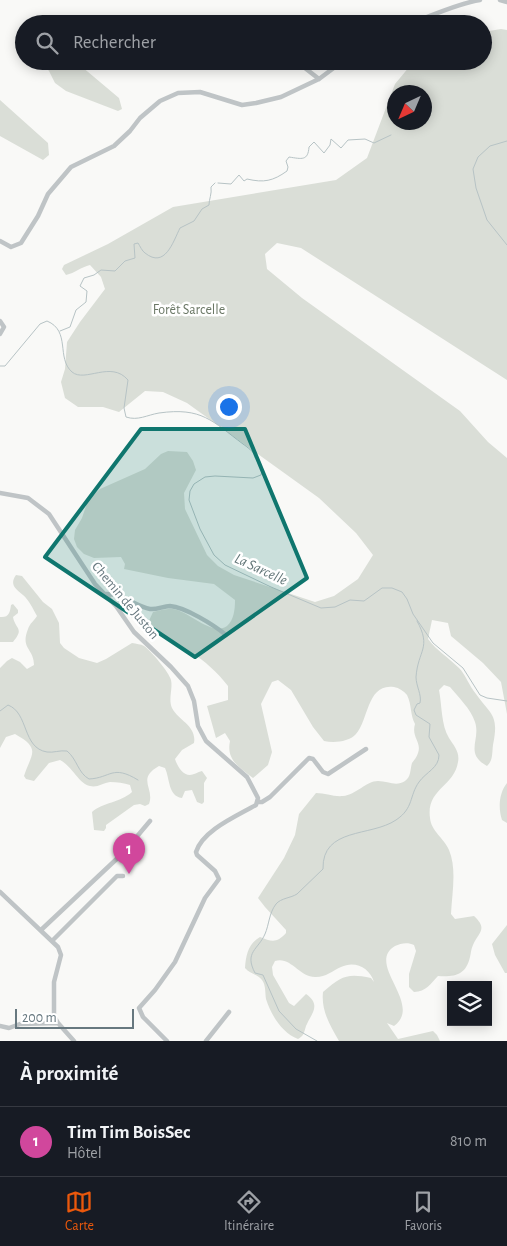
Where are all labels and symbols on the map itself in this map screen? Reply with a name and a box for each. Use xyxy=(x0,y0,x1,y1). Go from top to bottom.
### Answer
north arrow xyxy=(387,85,432,130)
park label: Forêt Sarcelle xyxy=(153,303,225,317)
your location xyxy=(216,394,242,420)
water label: La Sarcelle xyxy=(232,551,290,588)
street label: Chemin de Juston xyxy=(89,559,161,642)
pin: 1 xyxy=(113,833,145,874)
scale bar xyxy=(15,1006,134,1029)

